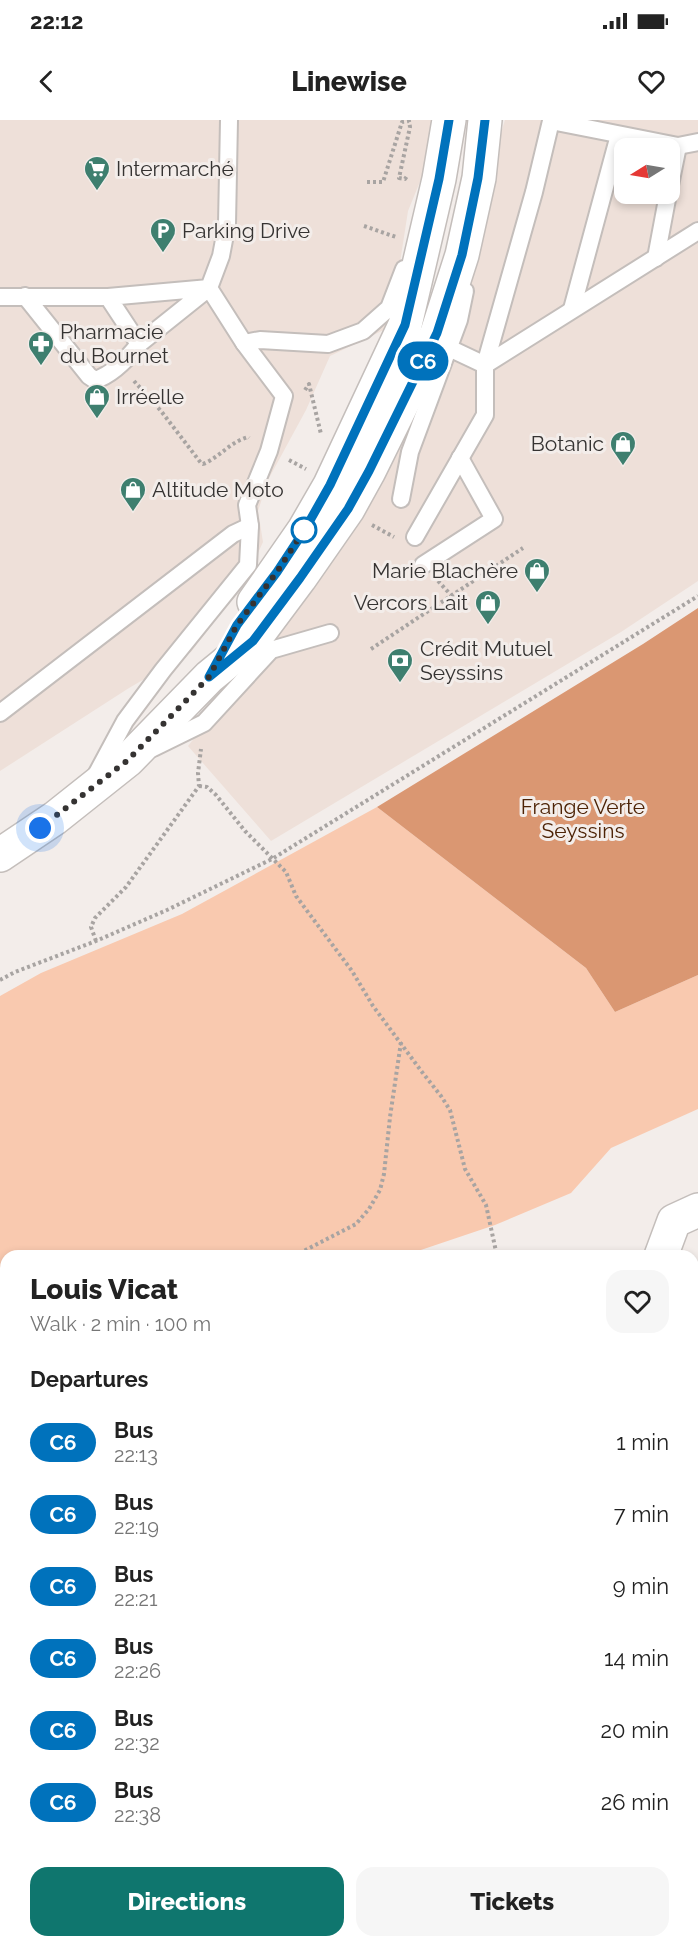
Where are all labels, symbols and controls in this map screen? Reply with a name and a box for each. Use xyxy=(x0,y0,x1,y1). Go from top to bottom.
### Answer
text: 22:12 xyxy=(30,8,84,34)
icon: back xyxy=(30,65,63,98)
icon: heart xyxy=(635,65,668,98)
text: Linewise xyxy=(291,66,407,97)
north arrow xyxy=(614,138,680,204)
map controls xyxy=(614,138,680,204)
supermarket icon: Intermarché xyxy=(82,154,112,192)
place label: Intermarché xyxy=(116,156,234,181)
parking icon: Parking Drive xyxy=(148,216,178,254)
place label: Parking Drive xyxy=(182,218,310,243)
place label: Pharmacie du Bournet xyxy=(60,319,169,368)
pharmacy icon: Pharmacie du Bournet xyxy=(26,329,56,367)
line badge: C6 xyxy=(396,342,450,380)
text: C6 xyxy=(409,349,437,374)
shop icon: Irréelle xyxy=(82,382,112,420)
place label: Irréelle xyxy=(116,384,184,409)
shop icon: Botanic xyxy=(608,429,638,467)
place label: Botanic xyxy=(531,431,604,456)
shop icon: Altitude Moto xyxy=(118,475,148,513)
place label: Altitude Moto xyxy=(152,477,284,502)
unlabelled marker xyxy=(291,517,317,543)
shop icon: Marie Blachère xyxy=(522,556,552,594)
place label: Marie Blachère xyxy=(372,558,518,583)
shop icon: Vercors Lait xyxy=(473,588,503,626)
place label: Vercors Lait xyxy=(354,590,468,615)
place label: Crédit Mutuel Seyssins xyxy=(420,636,553,685)
bank icon: Crédit Mutuel Seyssins xyxy=(385,646,415,684)
park label: Frange Verte Seyssins xyxy=(521,794,645,843)
your location xyxy=(25,813,55,843)
button: heart xyxy=(606,1270,669,1333)
text: Louis Vicat xyxy=(30,1273,178,1306)
text: Walk · 2 min · 100 m xyxy=(30,1312,211,1336)
text: Departures xyxy=(30,1366,148,1392)
text: Bus xyxy=(114,1417,153,1443)
text: 1 min xyxy=(616,1429,669,1455)
text: C6 xyxy=(49,1430,77,1455)
text: 22:13 xyxy=(114,1443,158,1467)
text: Bus xyxy=(114,1489,153,1515)
text: 7 min xyxy=(614,1501,669,1527)
text: C6 xyxy=(49,1502,77,1527)
text: 22:19 xyxy=(114,1515,159,1539)
text: Bus xyxy=(114,1561,153,1587)
text: 9 min xyxy=(613,1573,669,1599)
text: C6 xyxy=(49,1574,77,1599)
text: 22:21 xyxy=(114,1587,158,1611)
text: Bus xyxy=(114,1633,153,1659)
text: 14 min xyxy=(604,1645,669,1671)
text: C6 xyxy=(49,1646,77,1671)
text: 22:26 xyxy=(114,1659,161,1683)
text: Bus xyxy=(114,1705,153,1731)
text: 20 min xyxy=(601,1717,669,1743)
text: C6 xyxy=(49,1718,77,1743)
text: 22:32 xyxy=(114,1731,160,1755)
text: Bus xyxy=(114,1777,153,1803)
text: 26 min xyxy=(601,1789,669,1815)
text: C6 xyxy=(49,1790,77,1815)
text: 22:38 xyxy=(114,1803,161,1827)
button: Directions xyxy=(30,1867,344,1936)
button: Tickets xyxy=(356,1867,669,1936)

